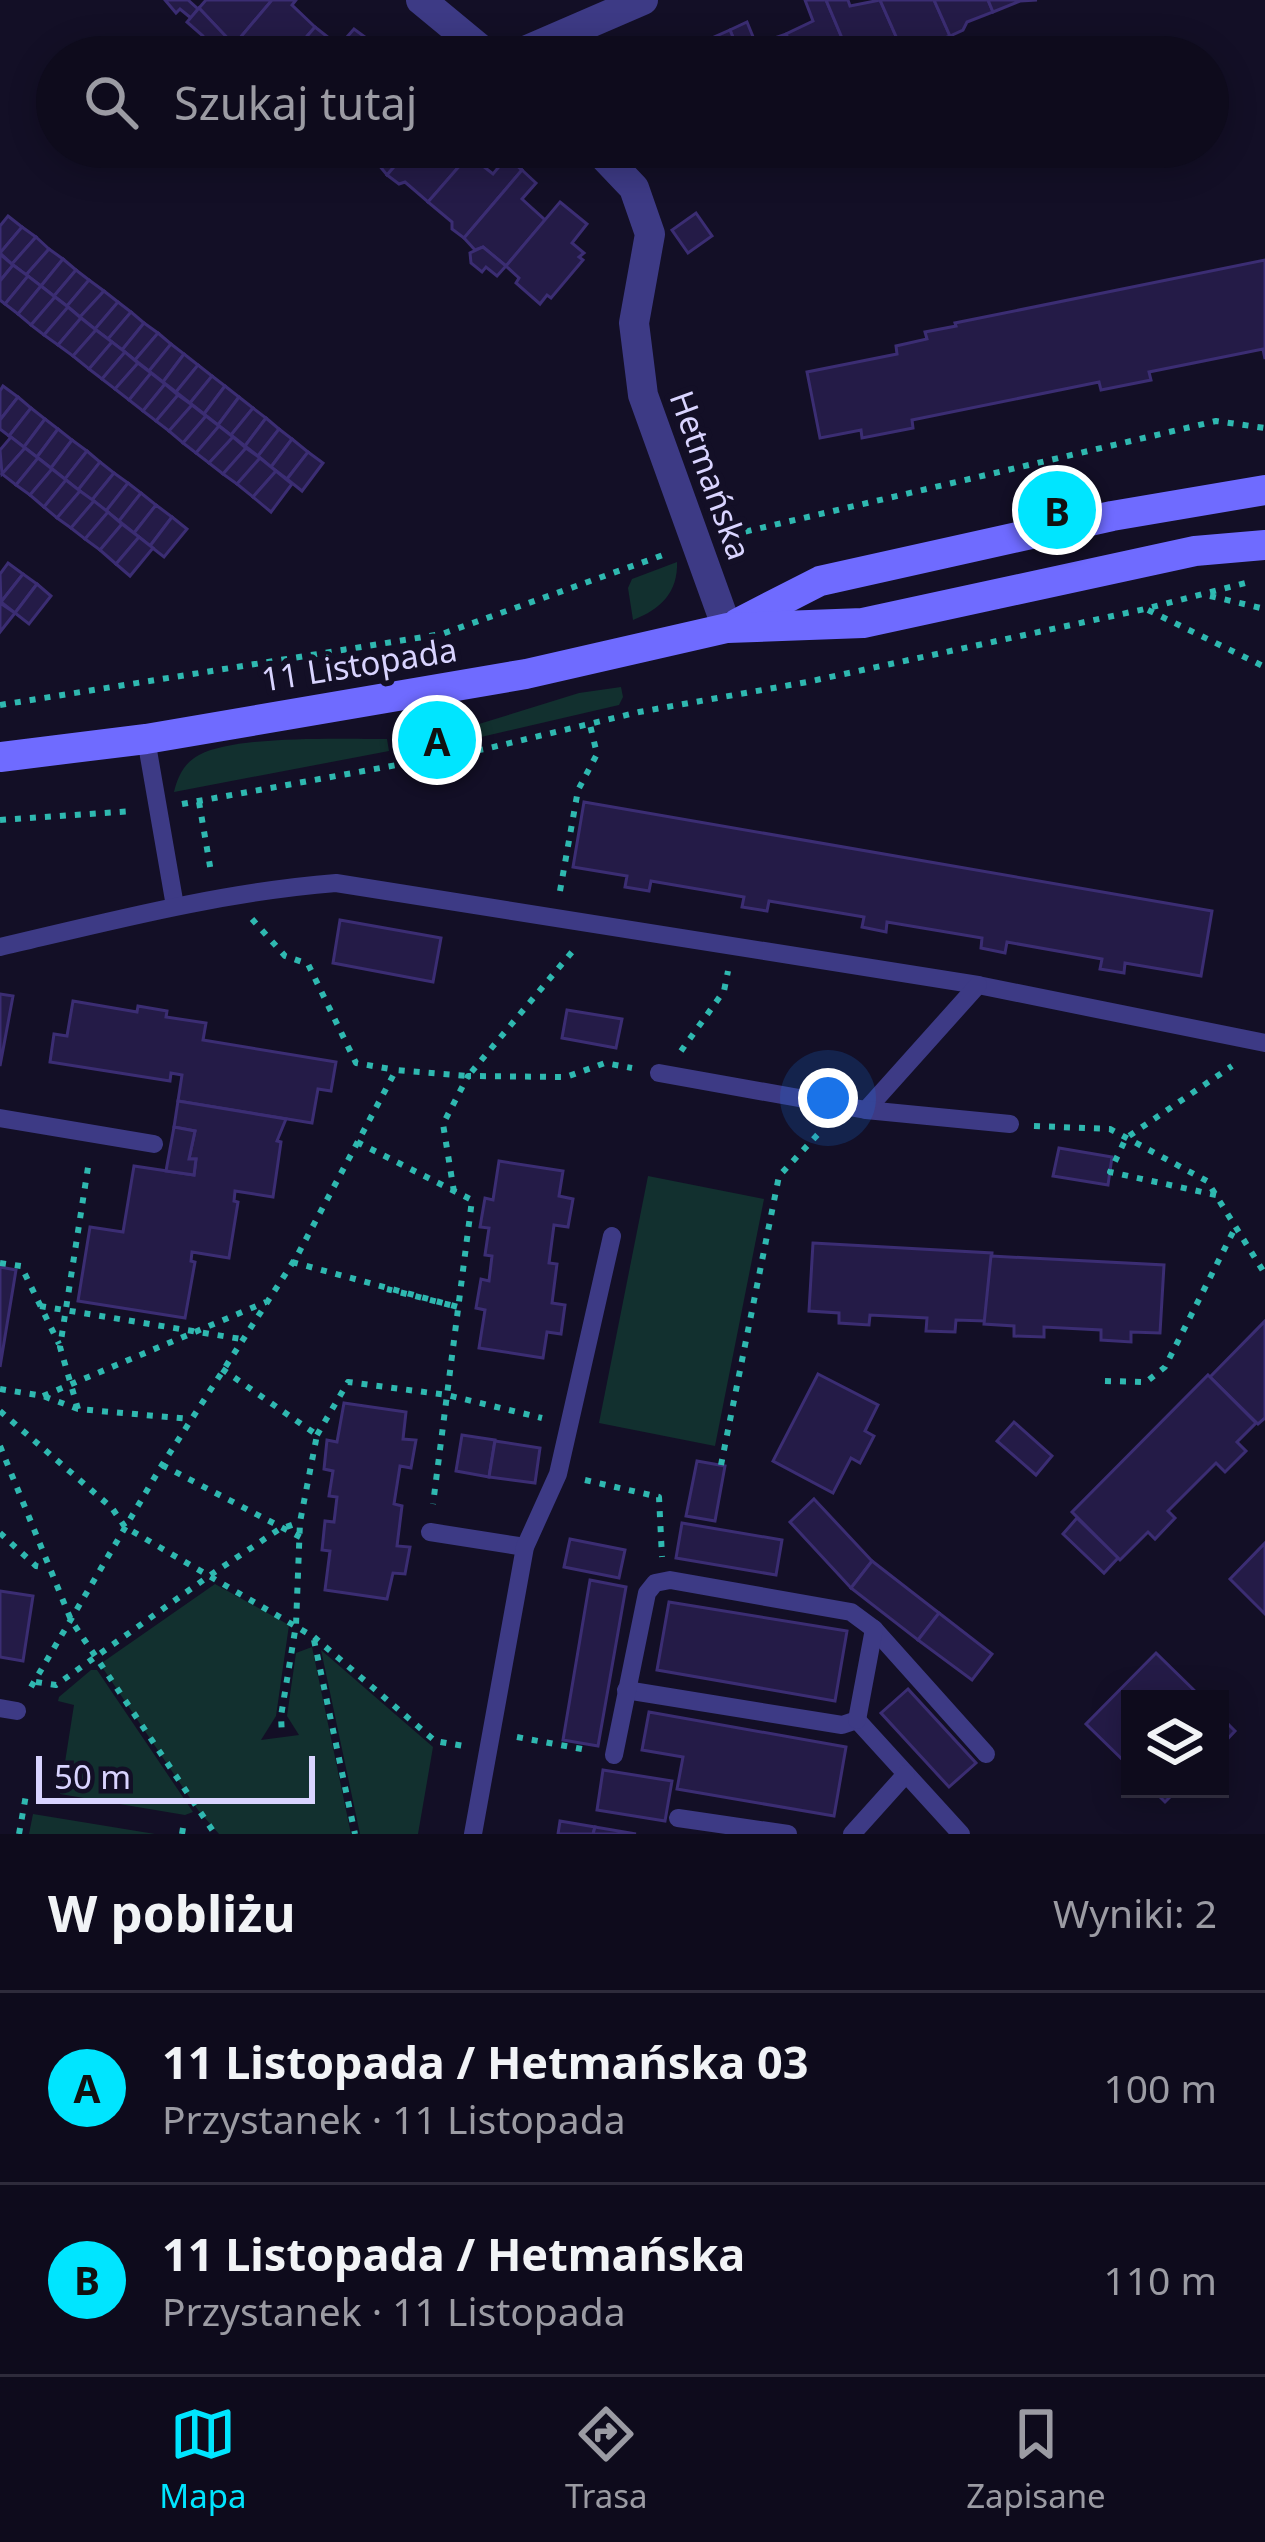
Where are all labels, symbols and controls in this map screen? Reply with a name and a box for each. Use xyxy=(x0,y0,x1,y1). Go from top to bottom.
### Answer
search box xyxy=(36,36,1229,168)
icon: search xyxy=(78,69,144,135)
text: Szukaj tutaj xyxy=(174,72,417,133)
street label: Hetmańska xyxy=(660,384,762,566)
pin: B xyxy=(1018,465,1096,555)
street label: 11 Listopada xyxy=(258,626,460,702)
pin: A xyxy=(398,695,476,785)
your location xyxy=(798,1068,858,1128)
map controls xyxy=(1121,1690,1229,1798)
button: layers xyxy=(1121,1690,1229,1798)
scale bar xyxy=(36,1750,315,1803)
text: 50 m xyxy=(54,1754,131,1799)
text: W pobliżu xyxy=(48,1877,296,1947)
text: Wyniki: 2 xyxy=(1053,1886,1217,1939)
text: 11 Listopada / Hetmańska 03 xyxy=(162,2031,808,2092)
text: A xyxy=(74,2061,101,2114)
text: 100 m xyxy=(1103,2061,1217,2114)
text: Przystanek · 11 Listopada xyxy=(162,2092,626,2145)
text: 11 Listopada / Hetmańska xyxy=(162,2223,745,2284)
text: B xyxy=(74,2253,100,2306)
text: 110 m xyxy=(1103,2253,1217,2306)
text: Przystanek · 11 Listopada xyxy=(162,2284,626,2337)
tab: Mapa xyxy=(159,2401,247,2518)
tab: Trasa xyxy=(565,2401,648,2518)
tab: Zapisane xyxy=(966,2401,1106,2518)

